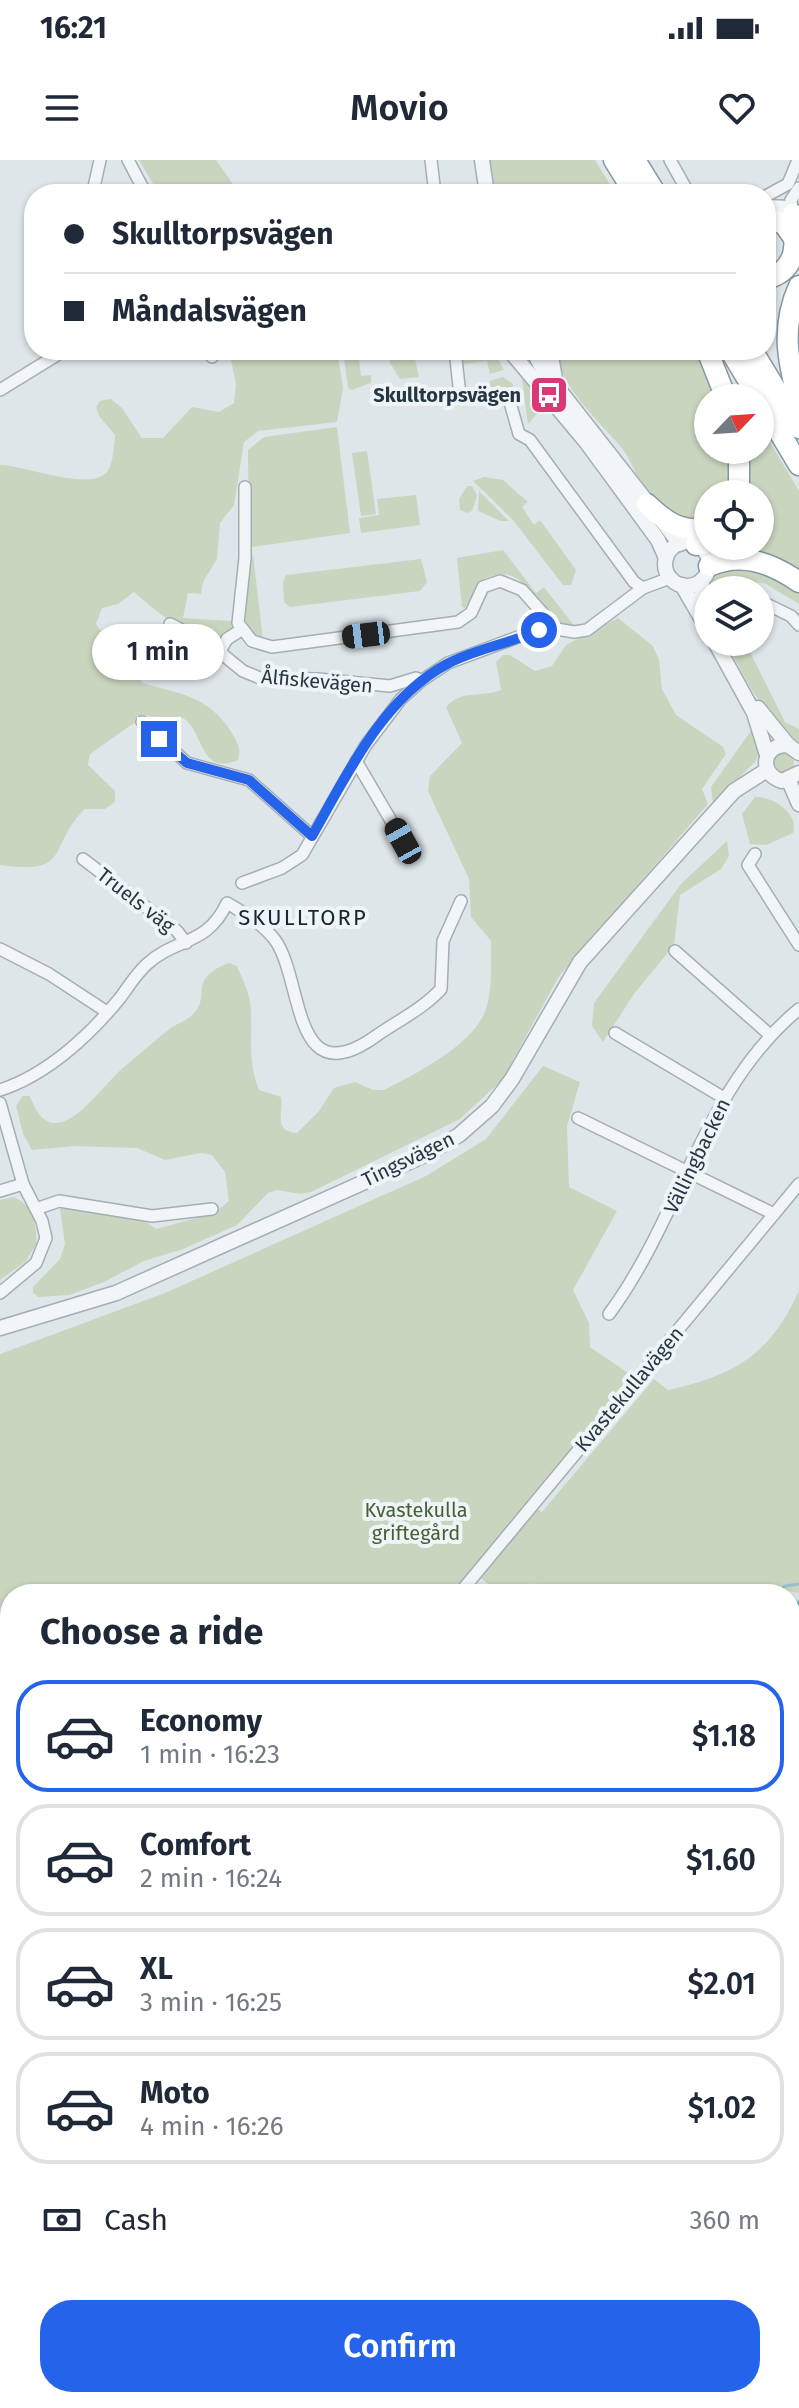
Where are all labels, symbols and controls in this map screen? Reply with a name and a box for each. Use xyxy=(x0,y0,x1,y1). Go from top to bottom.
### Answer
text: 16:21 xyxy=(40,10,107,46)
icon: menu xyxy=(40,86,84,130)
text: Movio xyxy=(350,86,449,130)
icon: heart xyxy=(715,86,759,130)
text: Skulltorpsvägen xyxy=(112,216,333,252)
text: Måndalsvägen xyxy=(112,293,307,329)
bus stop icon: Skulltorpsvägen xyxy=(528,374,570,416)
place label: Skulltorpsvägen xyxy=(373,383,521,407)
north arrow xyxy=(694,384,774,464)
map controls xyxy=(694,384,774,656)
button: locate xyxy=(694,480,774,560)
button: layers xyxy=(694,576,774,656)
route start xyxy=(521,612,557,648)
car xyxy=(341,620,391,650)
callout: 1 min xyxy=(93,623,225,679)
text: 1 min xyxy=(127,636,189,667)
street label: Ålfiskevägen xyxy=(260,663,374,698)
route end xyxy=(141,721,177,757)
car xyxy=(381,814,425,868)
street label: Truels väg xyxy=(93,862,180,938)
district label: SKULLTORP xyxy=(238,904,368,931)
street label: Vällingbacken xyxy=(659,1094,735,1218)
street label: Tingsvägen xyxy=(358,1126,458,1192)
street label: Kvastekullavägen xyxy=(570,1322,688,1456)
park label: Kvastekulla griftegård xyxy=(364,1498,468,1545)
text: Choose a ride xyxy=(40,1610,263,1654)
icon: car xyxy=(44,1700,116,1772)
text: Economy xyxy=(140,1703,262,1739)
text: $1.18 xyxy=(692,1718,756,1754)
text: 1 min · 16:23 xyxy=(140,1739,280,1770)
icon: car xyxy=(44,1824,116,1896)
text: Comfort xyxy=(140,1827,251,1863)
text: $1.60 xyxy=(686,1842,756,1878)
text: 2 min · 16:24 xyxy=(140,1863,282,1894)
icon: car xyxy=(44,1948,116,2020)
text: XL xyxy=(140,1951,173,1987)
text: $2.01 xyxy=(687,1966,756,2002)
text: 3 min · 16:25 xyxy=(140,1987,282,2018)
icon: car xyxy=(44,2072,116,2144)
text: Moto xyxy=(140,2075,210,2111)
text: $1.02 xyxy=(688,2090,756,2126)
text: 4 min · 16:26 xyxy=(140,2111,284,2142)
icon: cash xyxy=(40,2198,84,2242)
text: Cash xyxy=(104,2202,168,2238)
text: 360 m xyxy=(689,2205,760,2236)
button: Confirm xyxy=(40,2300,760,2392)

